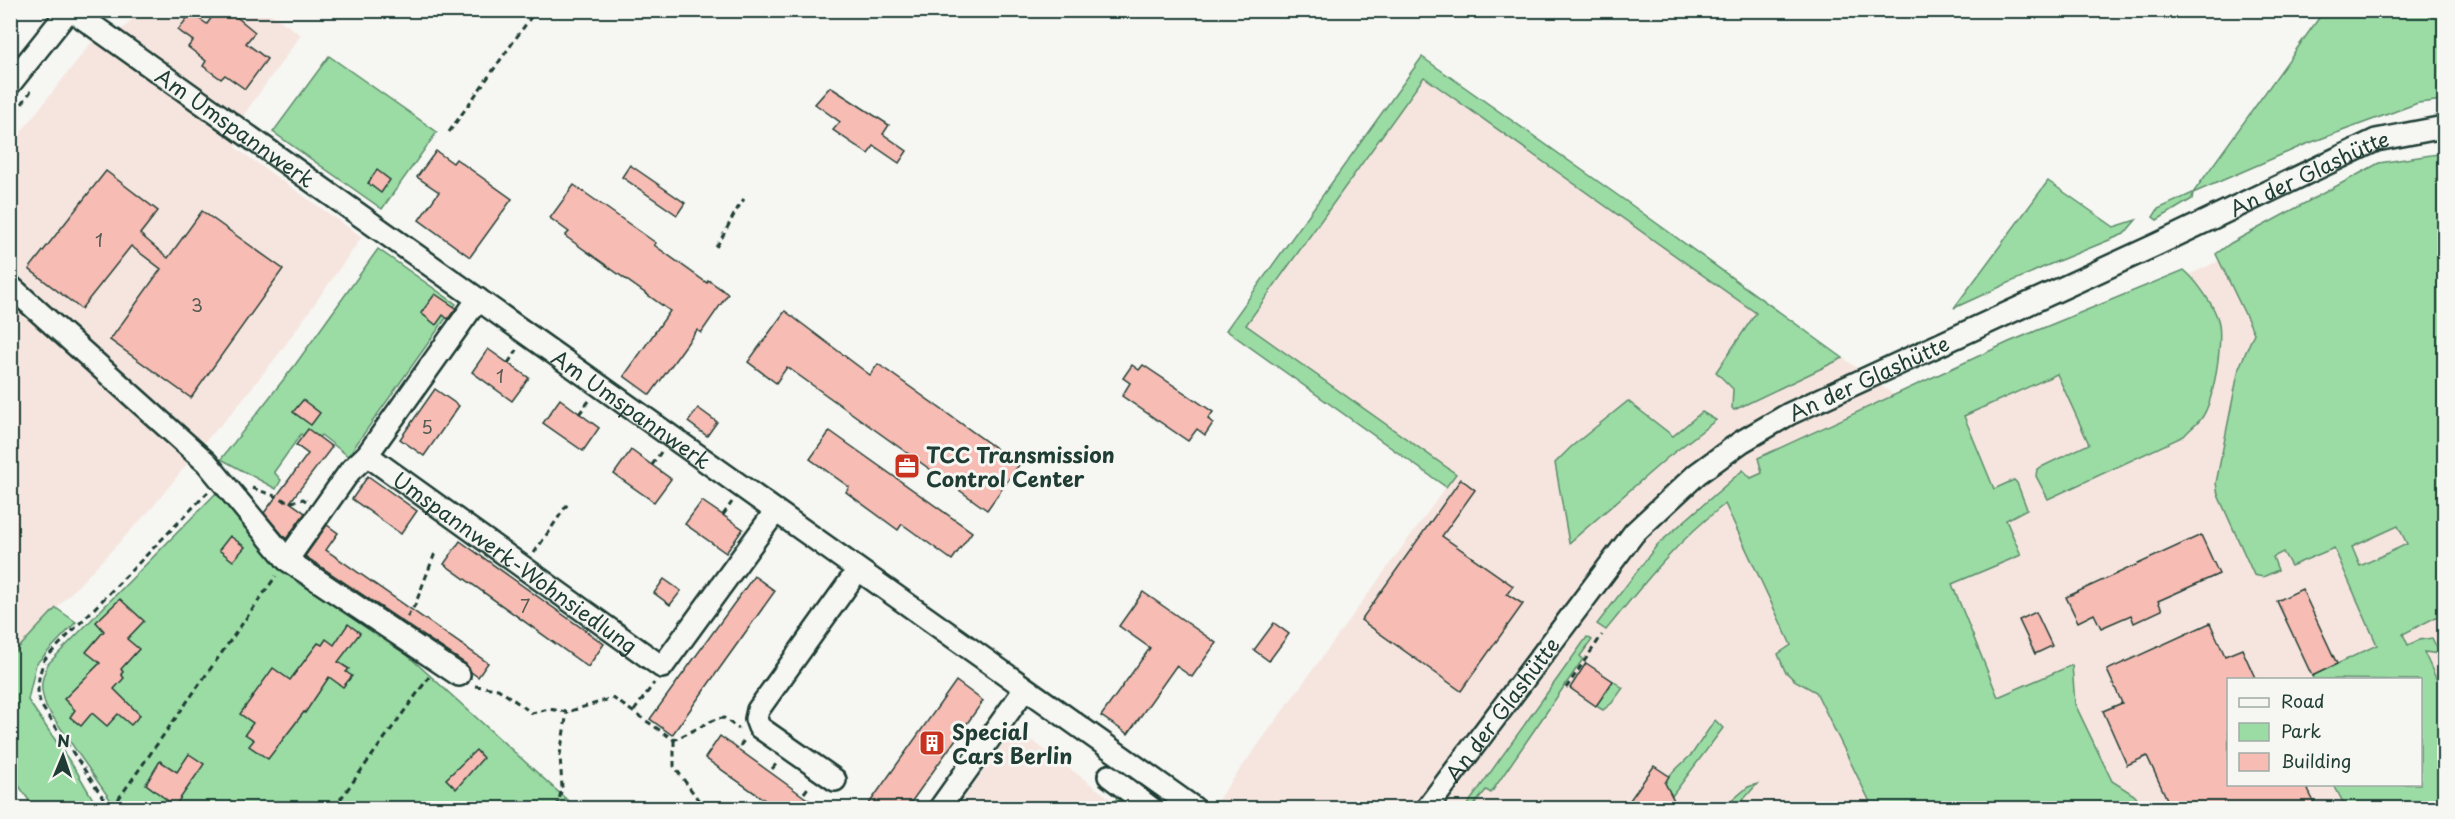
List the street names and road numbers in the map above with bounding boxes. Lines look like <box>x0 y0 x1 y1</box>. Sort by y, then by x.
street label: Am Umspannwerk <box>149 59 322 195</box>
street label: An der Glashütte <box>2224 122 2391 224</box>
street label: An der Glashütte <box>1783 326 1954 428</box>
street label: Am Umspannwerk <box>546 341 718 476</box>
street label: Umspannwerk-Wohnsiedlung <box>387 463 645 661</box>
street label: An der Glashütte <box>1436 630 1567 788</box>

